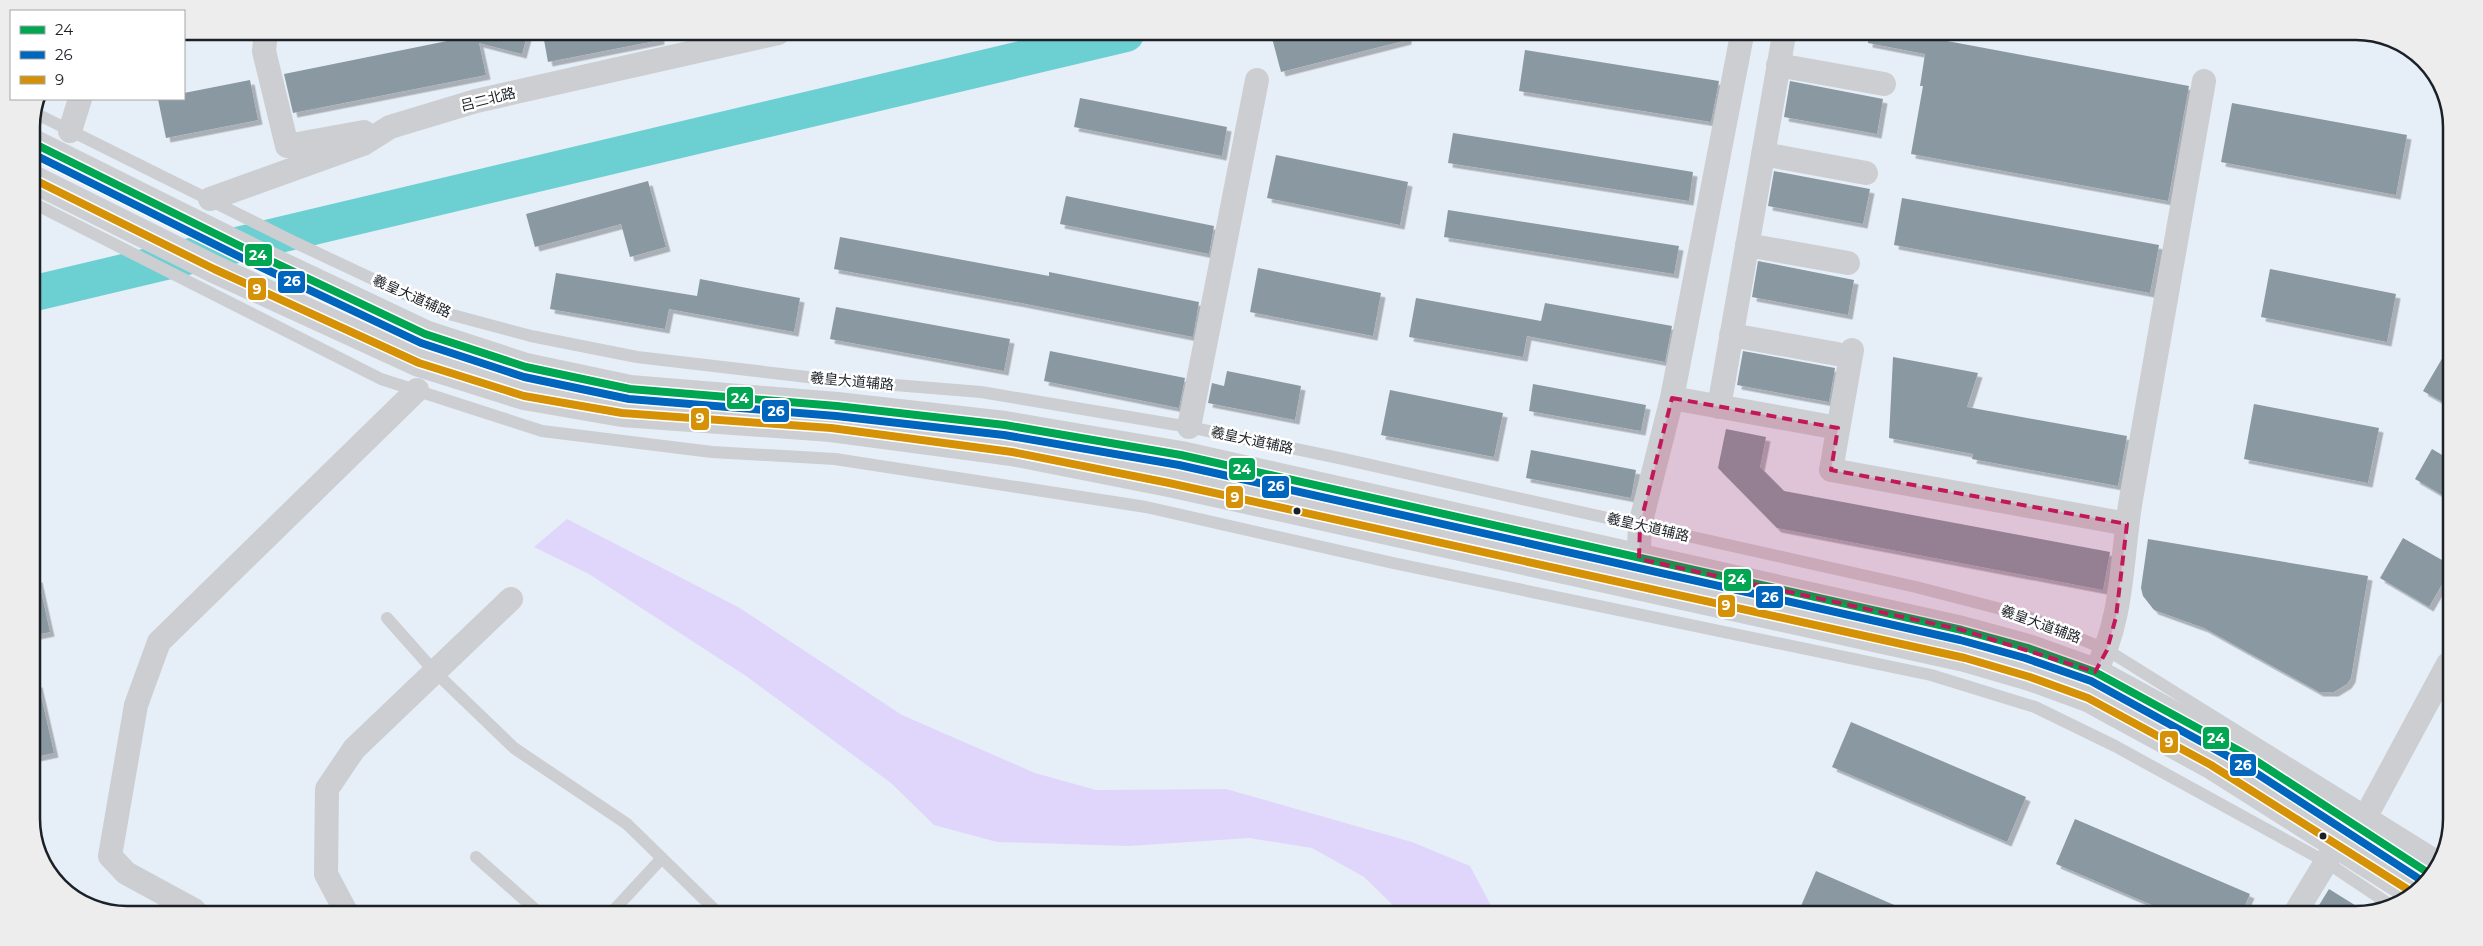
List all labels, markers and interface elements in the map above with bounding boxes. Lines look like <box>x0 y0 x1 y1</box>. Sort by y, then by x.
legend <box>10 10 185 100</box>
text: 24 <box>55 20 73 39</box>
text: 26 <box>55 45 73 64</box>
text: 9 <box>55 70 64 89</box>
street label: 吕二北路 <box>459 83 517 115</box>
line badge: 24 <box>244 243 273 267</box>
text: 24 <box>249 246 267 264</box>
line badge: 26 <box>277 270 306 294</box>
street label: 羲皇大道辅路 <box>370 271 454 321</box>
text: 26 <box>283 272 301 290</box>
line badge: 9 <box>247 277 267 301</box>
text: 9 <box>253 280 262 298</box>
street label: 羲皇大道辅路 <box>809 368 895 394</box>
line badge: 24 <box>726 386 754 410</box>
text: 24 <box>731 389 749 407</box>
line badge: 26 <box>761 399 790 423</box>
text: 26 <box>767 402 785 420</box>
line badge: 9 <box>690 407 710 431</box>
text: 9 <box>696 409 705 427</box>
street label: 羲皇大道辅路 <box>1209 422 1295 458</box>
line badge: 24 <box>1228 457 1256 481</box>
text: 24 <box>1233 460 1251 478</box>
line badge: 26 <box>1261 475 1290 499</box>
text: 26 <box>1267 477 1285 495</box>
line badge: 9 <box>1225 485 1244 509</box>
text: 9 <box>1231 488 1240 506</box>
unlabelled marker <box>1292 506 1302 516</box>
street label: 羲皇大道辅路 <box>1605 509 1691 545</box>
line badge: 24 <box>1723 568 1752 592</box>
text: 24 <box>1728 570 1746 588</box>
line badge: 26 <box>1755 585 1784 609</box>
text: 26 <box>1761 588 1779 606</box>
line badge: 9 <box>1717 594 1736 618</box>
text: 9 <box>1722 596 1731 614</box>
street label: 羲皇大道辅路 <box>1998 601 2084 647</box>
line badge: 24 <box>2202 726 2230 750</box>
text: 24 <box>2207 729 2225 747</box>
line badge: 9 <box>2159 730 2179 754</box>
text: 9 <box>2165 733 2174 751</box>
line badge: 26 <box>2229 753 2257 777</box>
text: 26 <box>2234 756 2252 774</box>
unlabelled marker <box>2318 831 2328 841</box>

